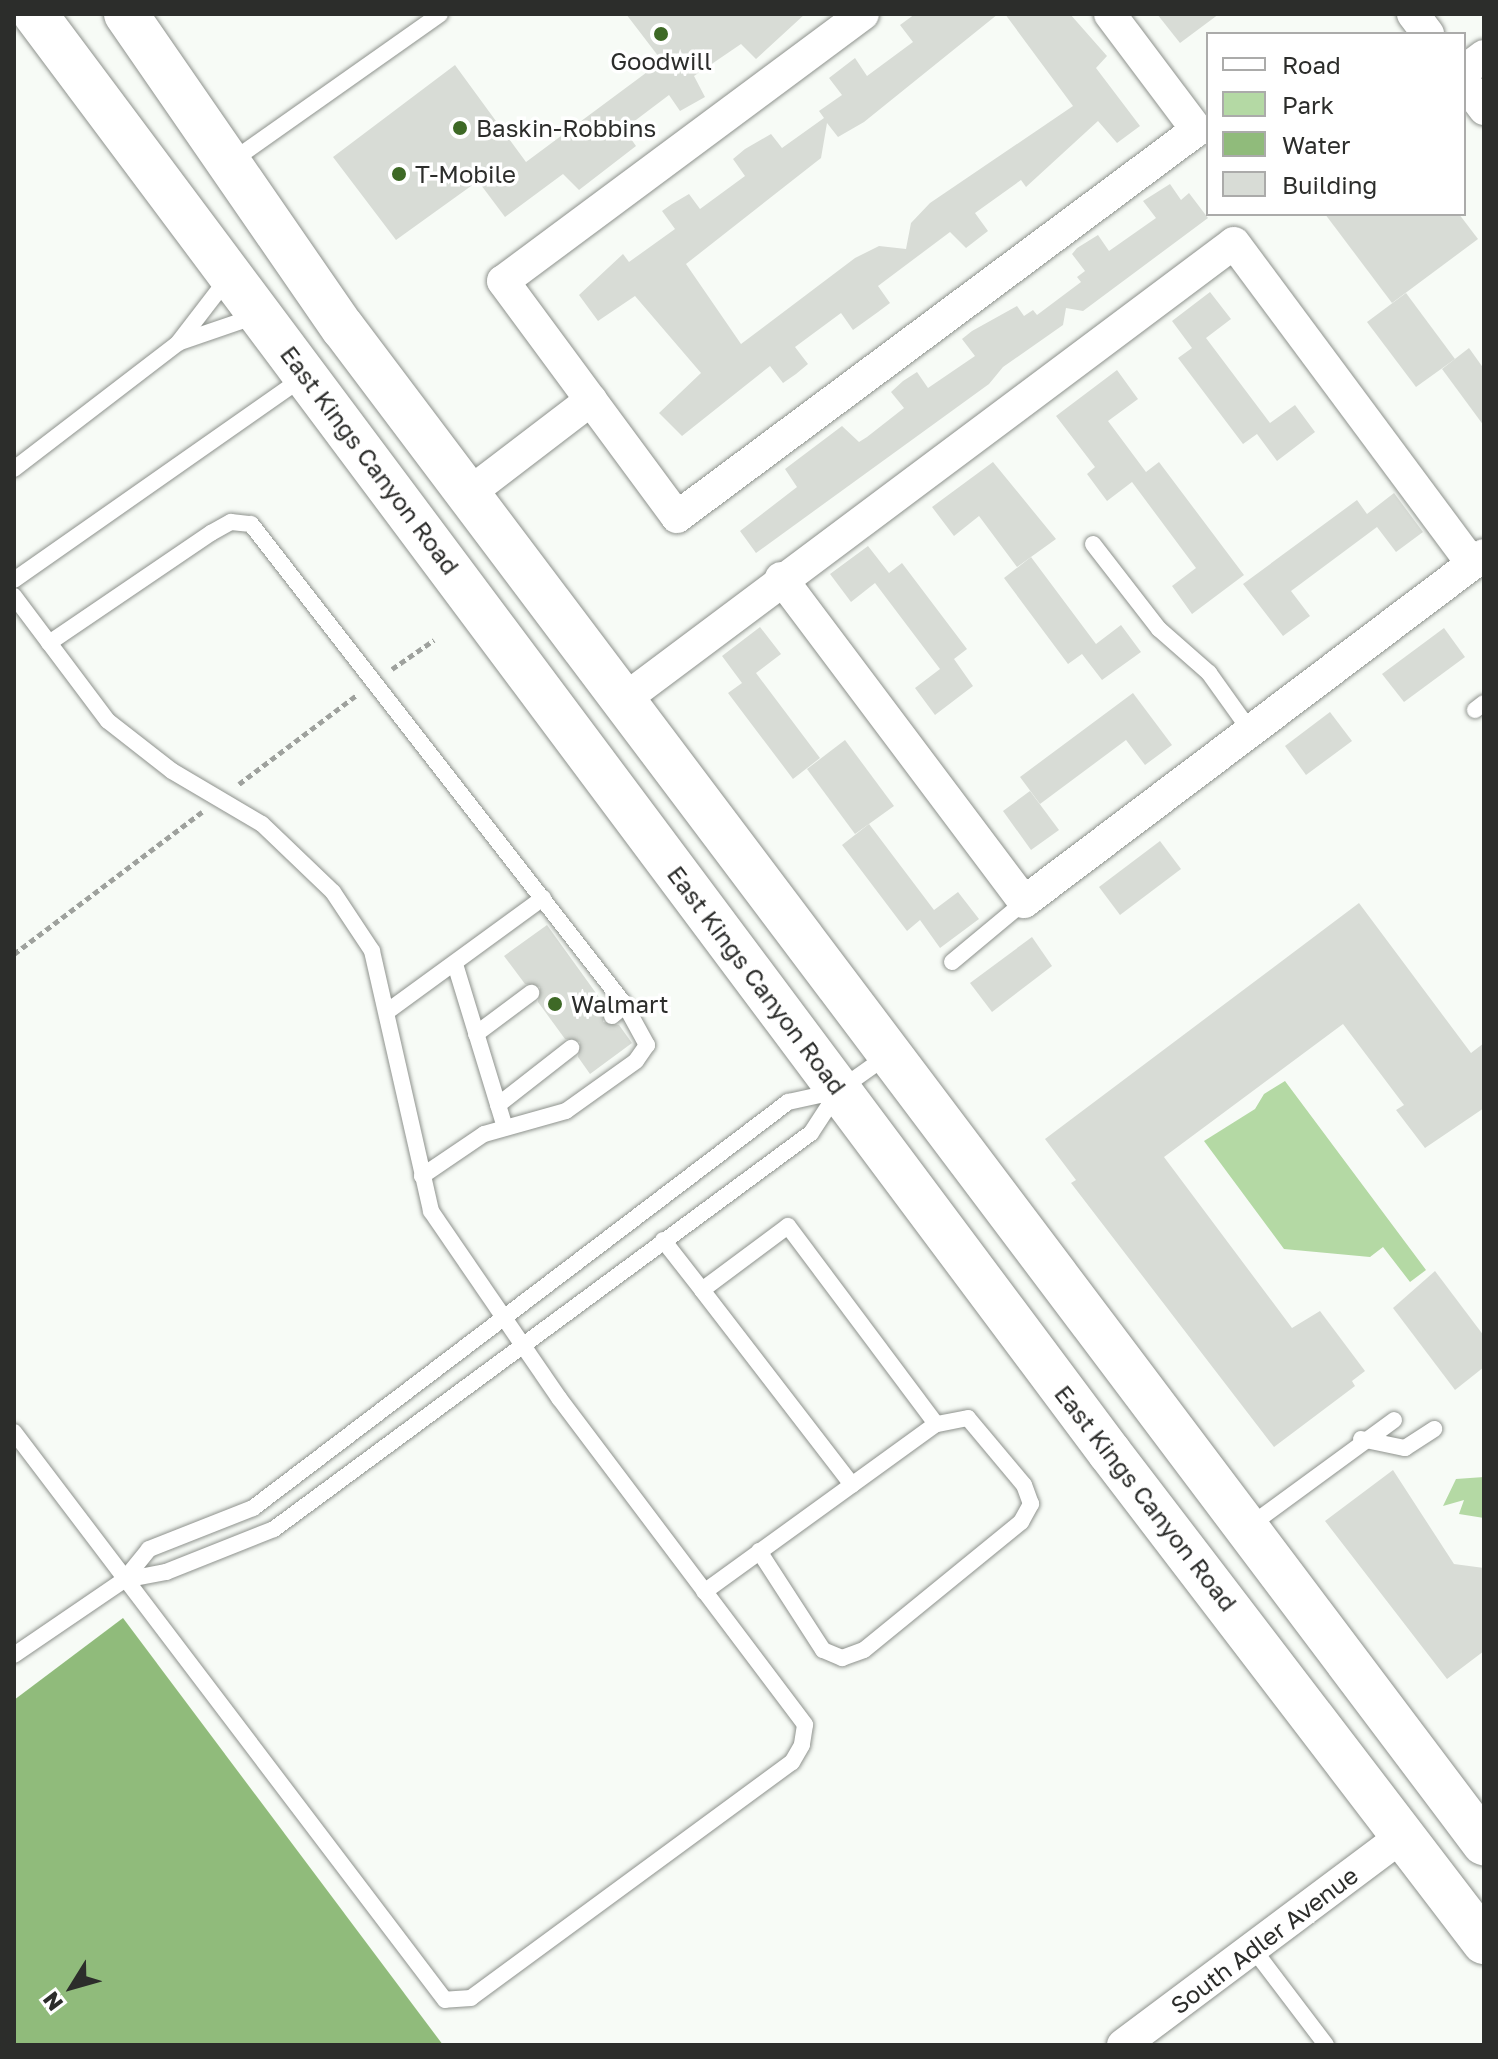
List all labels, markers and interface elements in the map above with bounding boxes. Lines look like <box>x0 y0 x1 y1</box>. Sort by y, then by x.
marker: Goodwill <box>652 25 670 43</box>
legend <box>1206 32 1466 216</box>
place label: Goodwill <box>610 47 712 75</box>
text: Road <box>1282 50 1341 79</box>
text: Park <box>1282 90 1334 119</box>
place label: Baskin-Robbins <box>476 114 656 142</box>
marker: Baskin-Robbins <box>451 119 469 137</box>
text: Water <box>1282 130 1350 159</box>
place label: T-Mobile <box>415 160 516 188</box>
marker: T-Mobile <box>390 165 408 183</box>
text: Building <box>1282 170 1377 199</box>
street label: East Kings Canyon Road <box>275 340 465 580</box>
street label: East Kings Canyon Road <box>662 860 852 1100</box>
place label: Walmart <box>571 990 669 1018</box>
marker: Walmart <box>546 995 564 1013</box>
street label: East Kings Canyon Road <box>1049 1379 1243 1617</box>
street label: South Adler Avenue <box>1165 1860 1363 2020</box>
north arrow <box>32 1947 112 2027</box>
text: N <box>37 1987 68 2017</box>

